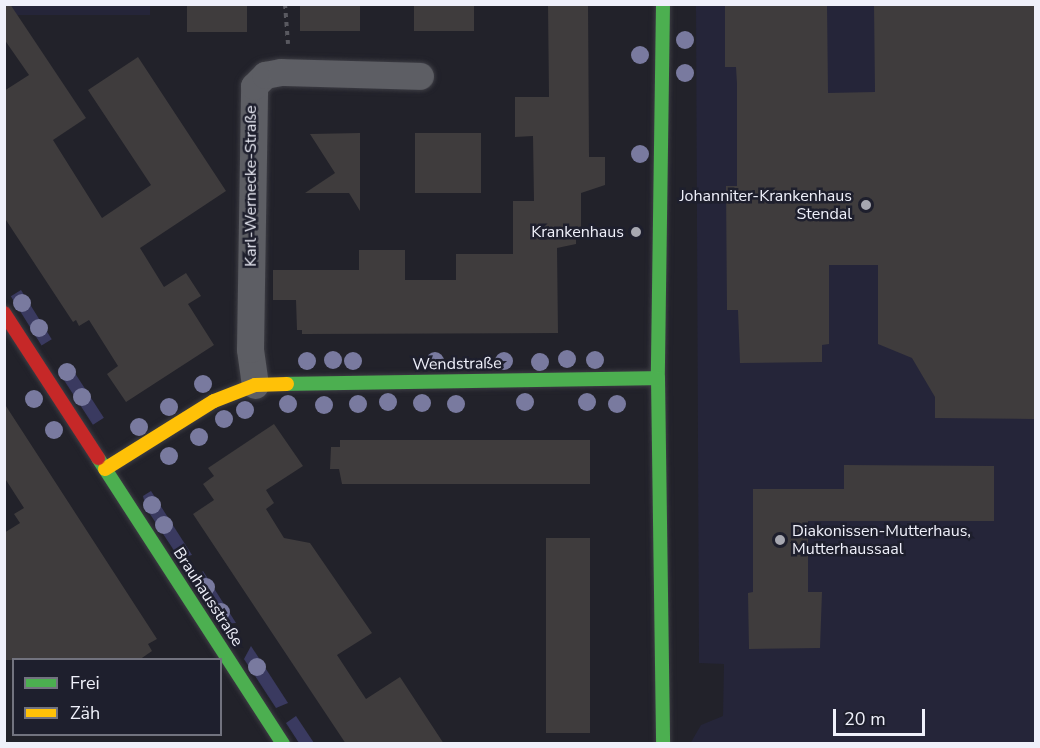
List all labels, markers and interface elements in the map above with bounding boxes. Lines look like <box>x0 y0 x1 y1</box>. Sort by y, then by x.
street label: Karl-Wernecke-Straße <box>241 105 261 267</box>
place label: Johanniter-Krankenhaus Stendal <box>679 186 852 224</box>
marker: Johanniter-Krankenhaus Stendal <box>857 196 875 214</box>
place label: Krankenhaus <box>531 222 624 242</box>
marker: Krankenhaus <box>629 225 643 239</box>
street label: Wendstraße <box>412 354 502 374</box>
place label: Diakonissen-Mutterhaus, Mutterhaussaal <box>792 521 971 559</box>
marker: Diakonissen-Mutterhaus, Mutterhaussaal <box>773 533 787 547</box>
street label: Brauhausstraße <box>169 544 247 650</box>
legend <box>12 658 222 736</box>
text: Frei <box>70 671 100 695</box>
scale bar <box>836 697 928 735</box>
text: Zäh <box>70 701 100 725</box>
text: 20 m <box>844 707 886 731</box>

